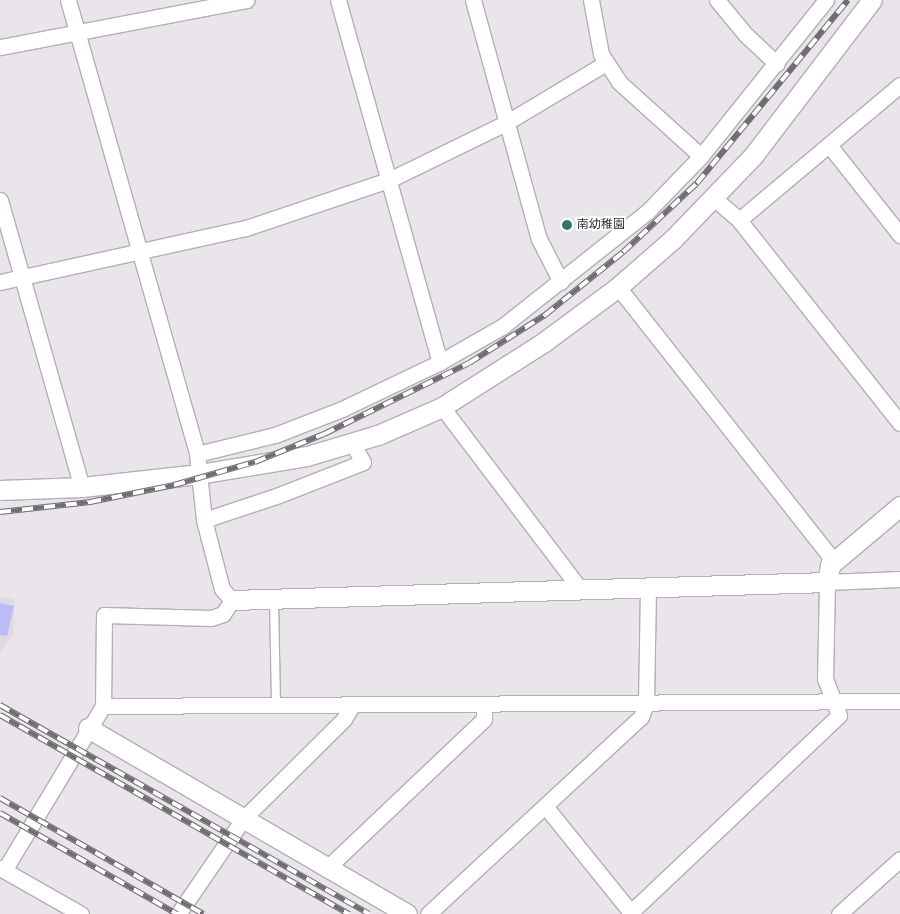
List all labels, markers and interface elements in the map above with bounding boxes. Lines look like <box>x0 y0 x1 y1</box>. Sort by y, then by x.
place label: 南幼稚園 <box>577 218 625 232</box>
marker: 南幼稚園 <box>561 219 573 231</box>

